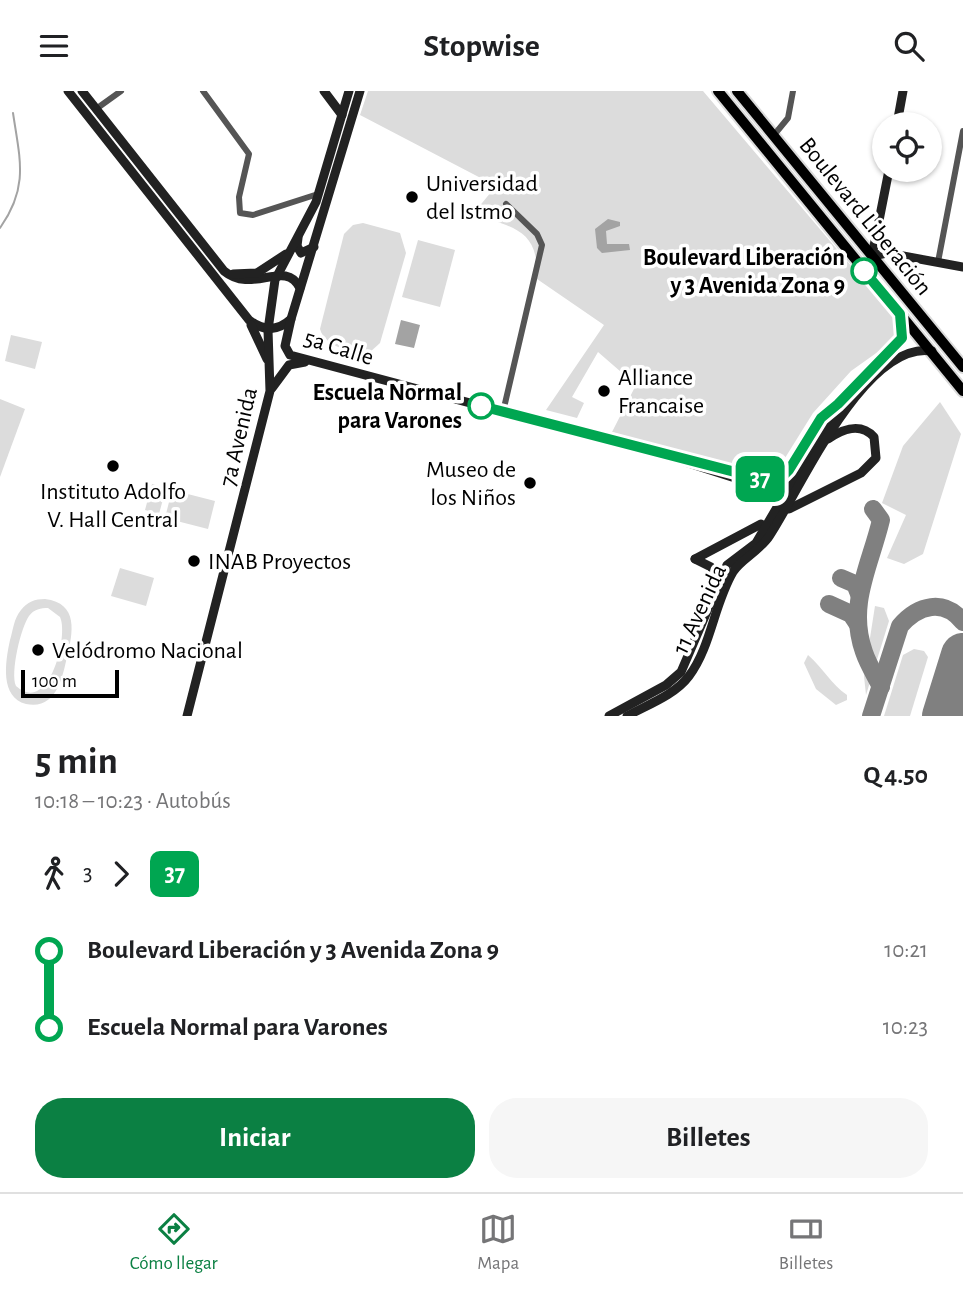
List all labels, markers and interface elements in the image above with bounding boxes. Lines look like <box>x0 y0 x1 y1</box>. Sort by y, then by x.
icon: menu <box>35 27 73 65</box>
icon: search <box>890 27 928 65</box>
text: Stopwise <box>423 30 540 62</box>
map controls <box>872 112 942 182</box>
button: locate <box>872 112 942 182</box>
street label: Boulevard Liberación <box>794 133 936 300</box>
place label: Universidad del Istmo <box>426 172 538 224</box>
marker: Universidad del Istmo <box>404 189 420 205</box>
place label: Boulevard Liberación y 3 Avenida Zona 9 <box>643 246 845 298</box>
marker: Boulevard Liberación y 3 Avenida Zona 9 <box>851 258 877 284</box>
street label: 5a Calle <box>301 326 376 370</box>
place label: Alliance Francaise <box>618 366 704 418</box>
place label: Escuela Normal para Varones <box>313 381 462 433</box>
marker: Alliance Francaise <box>596 383 612 399</box>
street label: 7a Avenida <box>216 385 262 489</box>
marker: Escuela Normal para Varones <box>468 393 494 419</box>
line badge: 37 <box>728 456 792 502</box>
marker: Instituto Adolfo V. Hall Central <box>105 458 121 474</box>
place label: Museo de los Niños <box>426 458 516 510</box>
text: 37 <box>750 467 770 491</box>
marker: Museo de los Niños <box>522 475 538 491</box>
place label: Instituto Adolfo V. Hall Central <box>40 480 186 532</box>
place label: INAB Proyectos <box>208 550 351 574</box>
marker: INAB Proyectos <box>186 553 202 569</box>
street label: 11 Avenida <box>669 561 731 658</box>
place label: Velódromo Nacional <box>52 639 243 663</box>
marker: Velódromo Nacional <box>30 642 46 658</box>
scale bar <box>21 667 119 699</box>
text: 100 m <box>32 672 77 691</box>
text: 5 min <box>35 743 118 781</box>
text: Q 4.50 <box>863 762 928 788</box>
text: 10:18 – 10:23 · Autobús <box>35 790 231 813</box>
icon: walk <box>35 855 73 893</box>
icon: forward <box>102 855 140 893</box>
text: 3 <box>83 862 92 885</box>
text: 37 <box>164 862 185 886</box>
text: Boulevard Liberación y 3 Avenida Zona 9 <box>87 937 499 963</box>
text: 10:21 <box>884 939 928 962</box>
text: Escuela Normal para Varones <box>87 1014 388 1040</box>
text: 10:23 <box>883 1016 928 1039</box>
button: Iniciar <box>35 1098 475 1178</box>
button: Billetes <box>489 1098 928 1178</box>
tab: Cómo llegar <box>130 1210 218 1275</box>
tab: Mapa <box>477 1210 519 1275</box>
tab: Billetes <box>779 1210 833 1275</box>

